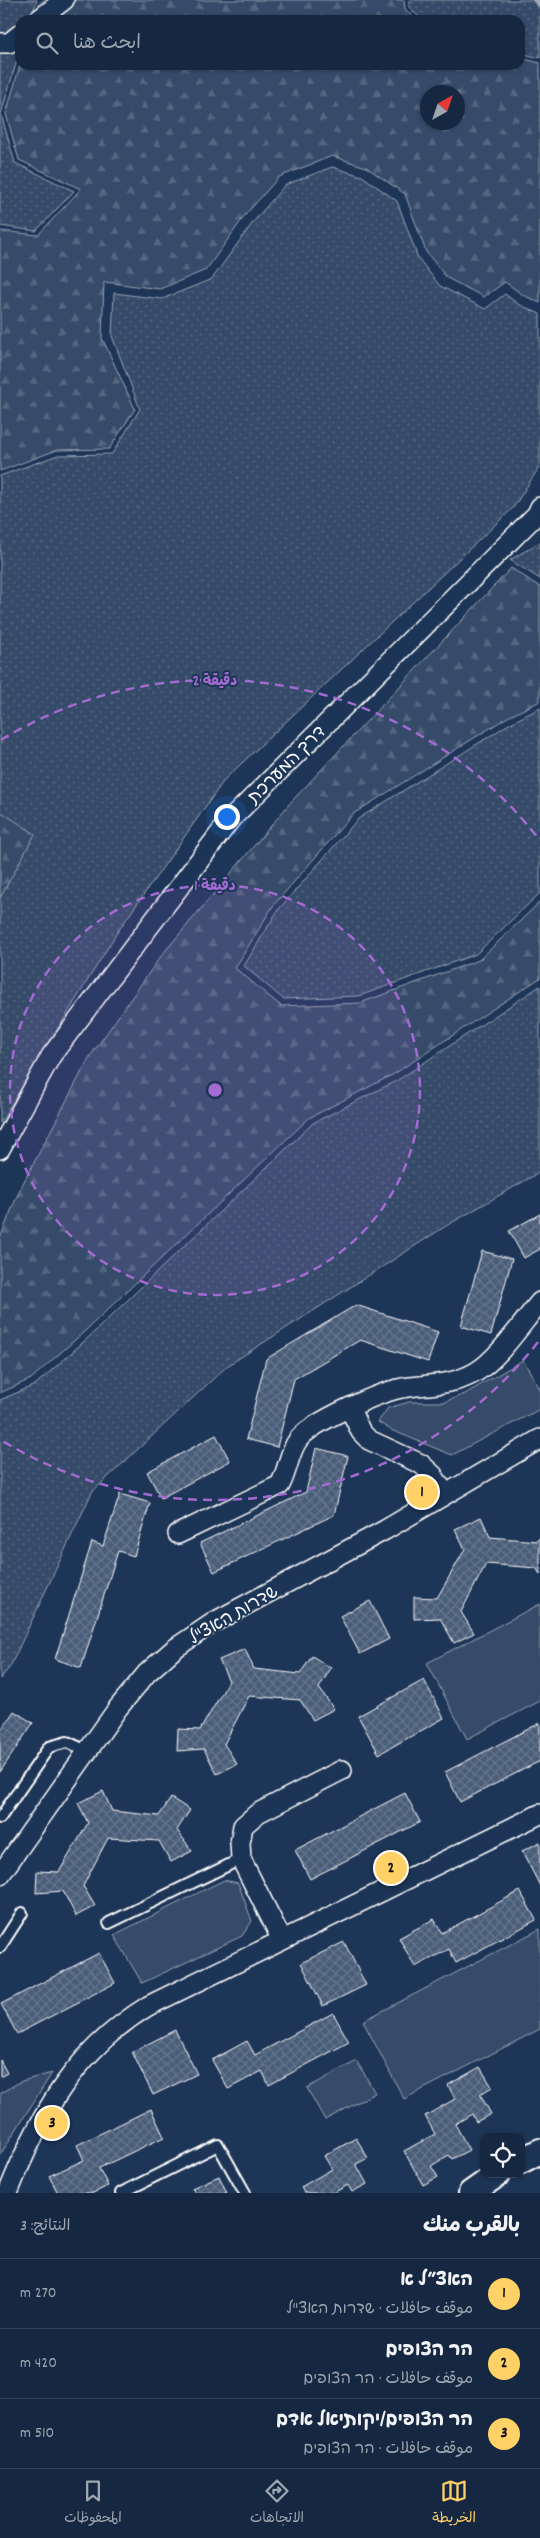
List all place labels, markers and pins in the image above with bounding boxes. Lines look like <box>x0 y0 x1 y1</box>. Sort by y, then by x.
centre of rings <box>206 1081 224 1099</box>
pin: 1 <box>406 1473 438 1511</box>
pin: 2 <box>375 1849 407 1887</box>
pin: 3 <box>36 2104 68 2142</box>

